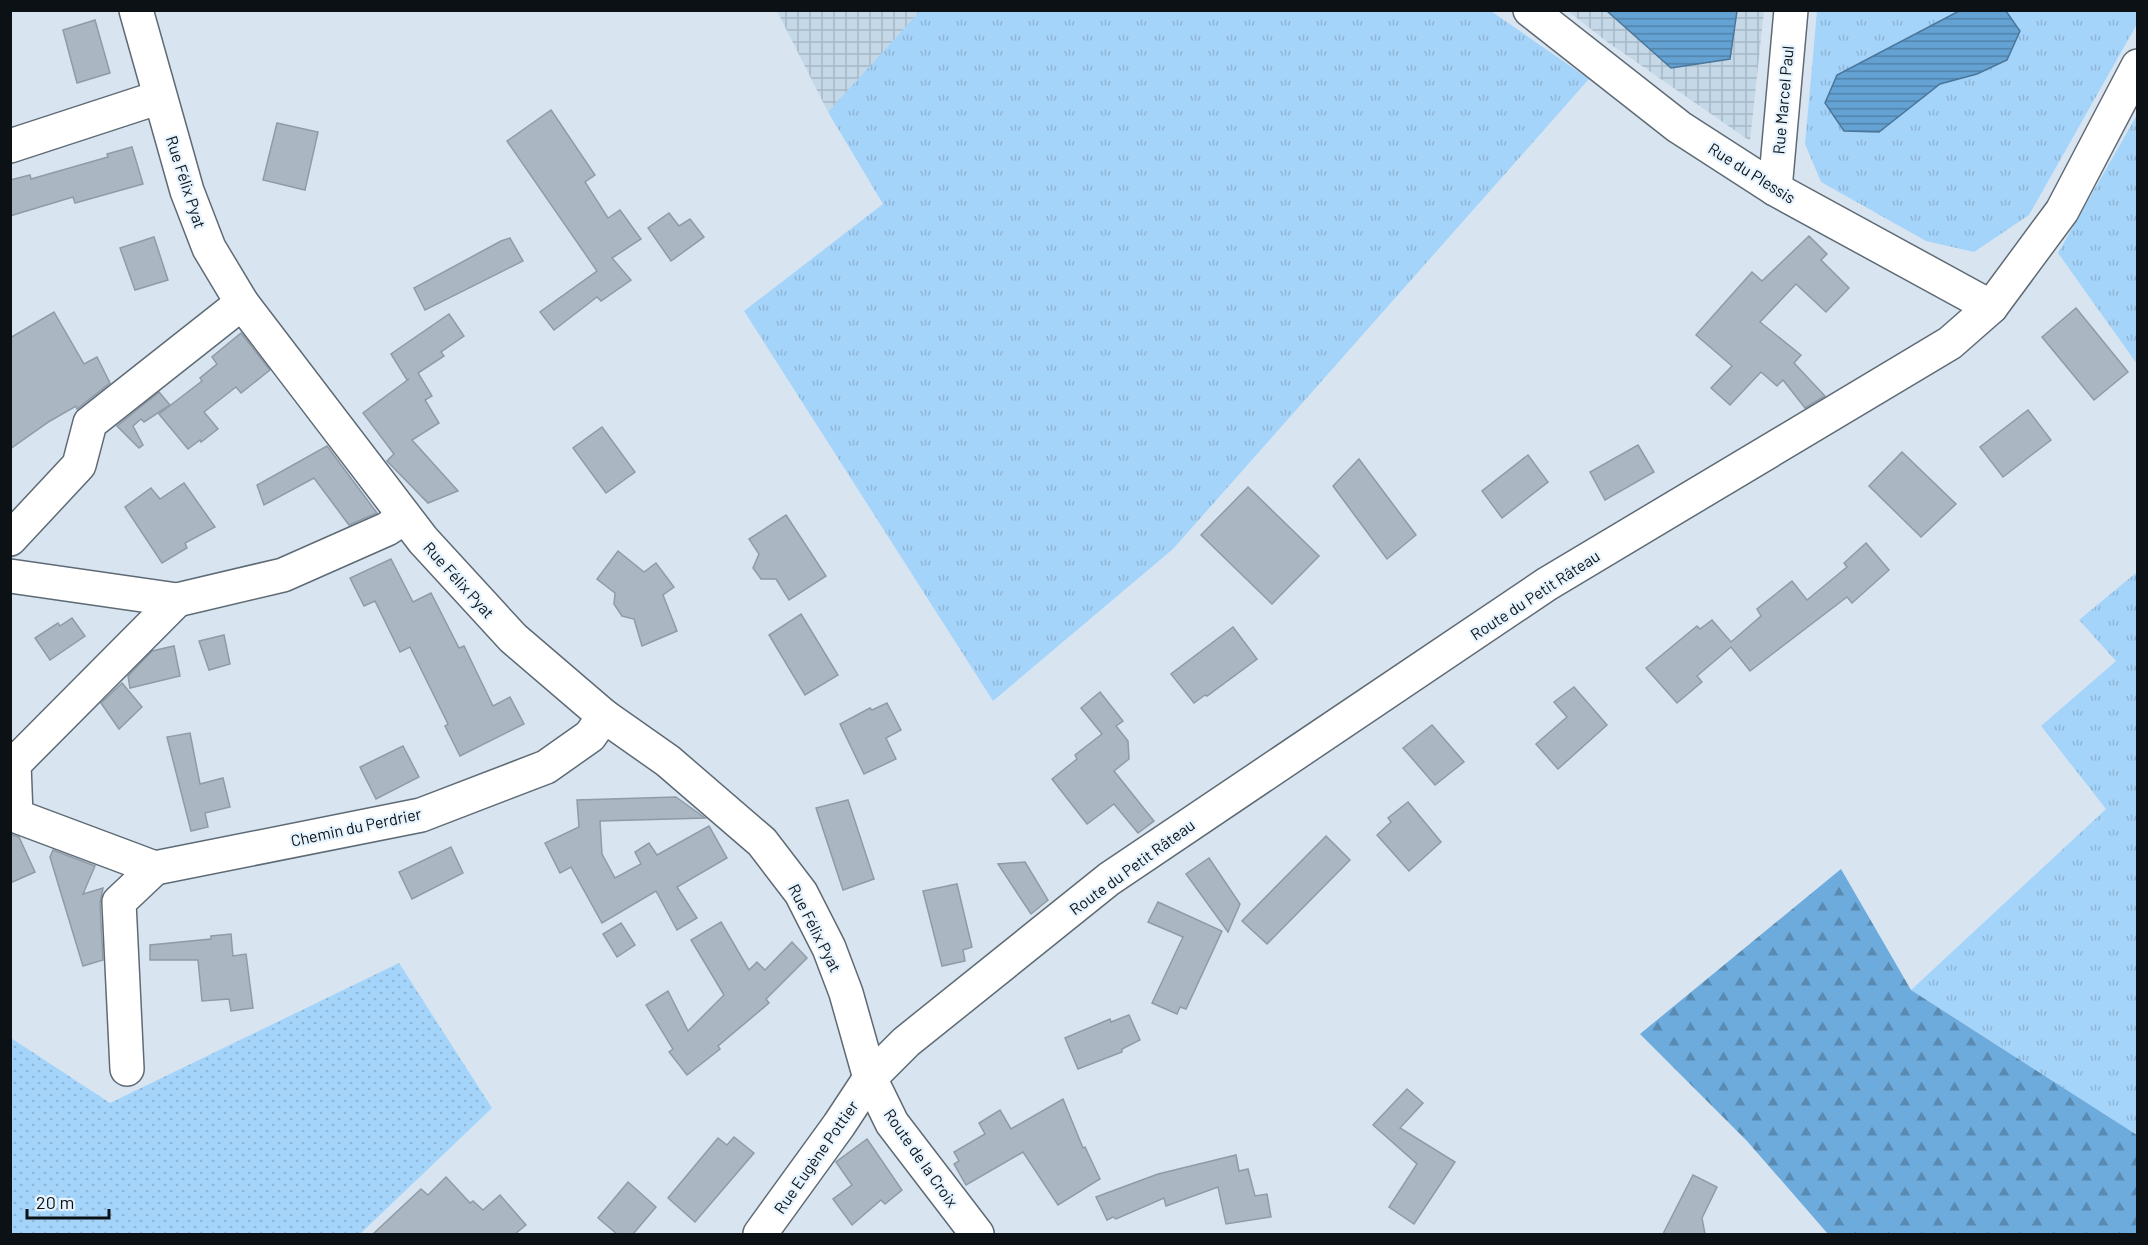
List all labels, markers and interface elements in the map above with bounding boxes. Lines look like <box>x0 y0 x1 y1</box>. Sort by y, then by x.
street label: Rue Marcel Paul <box>1768 45 1797 155</box>
street label: Rue Félix Pyat <box>163 133 210 231</box>
street label: Rue du Plessis <box>1705 138 1799 207</box>
street label: Rue Félix Pyat <box>420 538 499 622</box>
street label: Route du Petit Râteau <box>1467 546 1603 643</box>
street label: Chemin du Perdrier <box>289 803 423 850</box>
street label: Route du Petit Râteau <box>1065 815 1198 918</box>
street label: Rue Félix Pyat <box>785 881 846 975</box>
street label: Rue Eugène Pottier <box>769 1096 862 1217</box>
street label: Route de la Croix <box>880 1105 963 1211</box>
scale bar <box>27 1182 110 1220</box>
text: 20 m <box>36 1191 74 1213</box>

